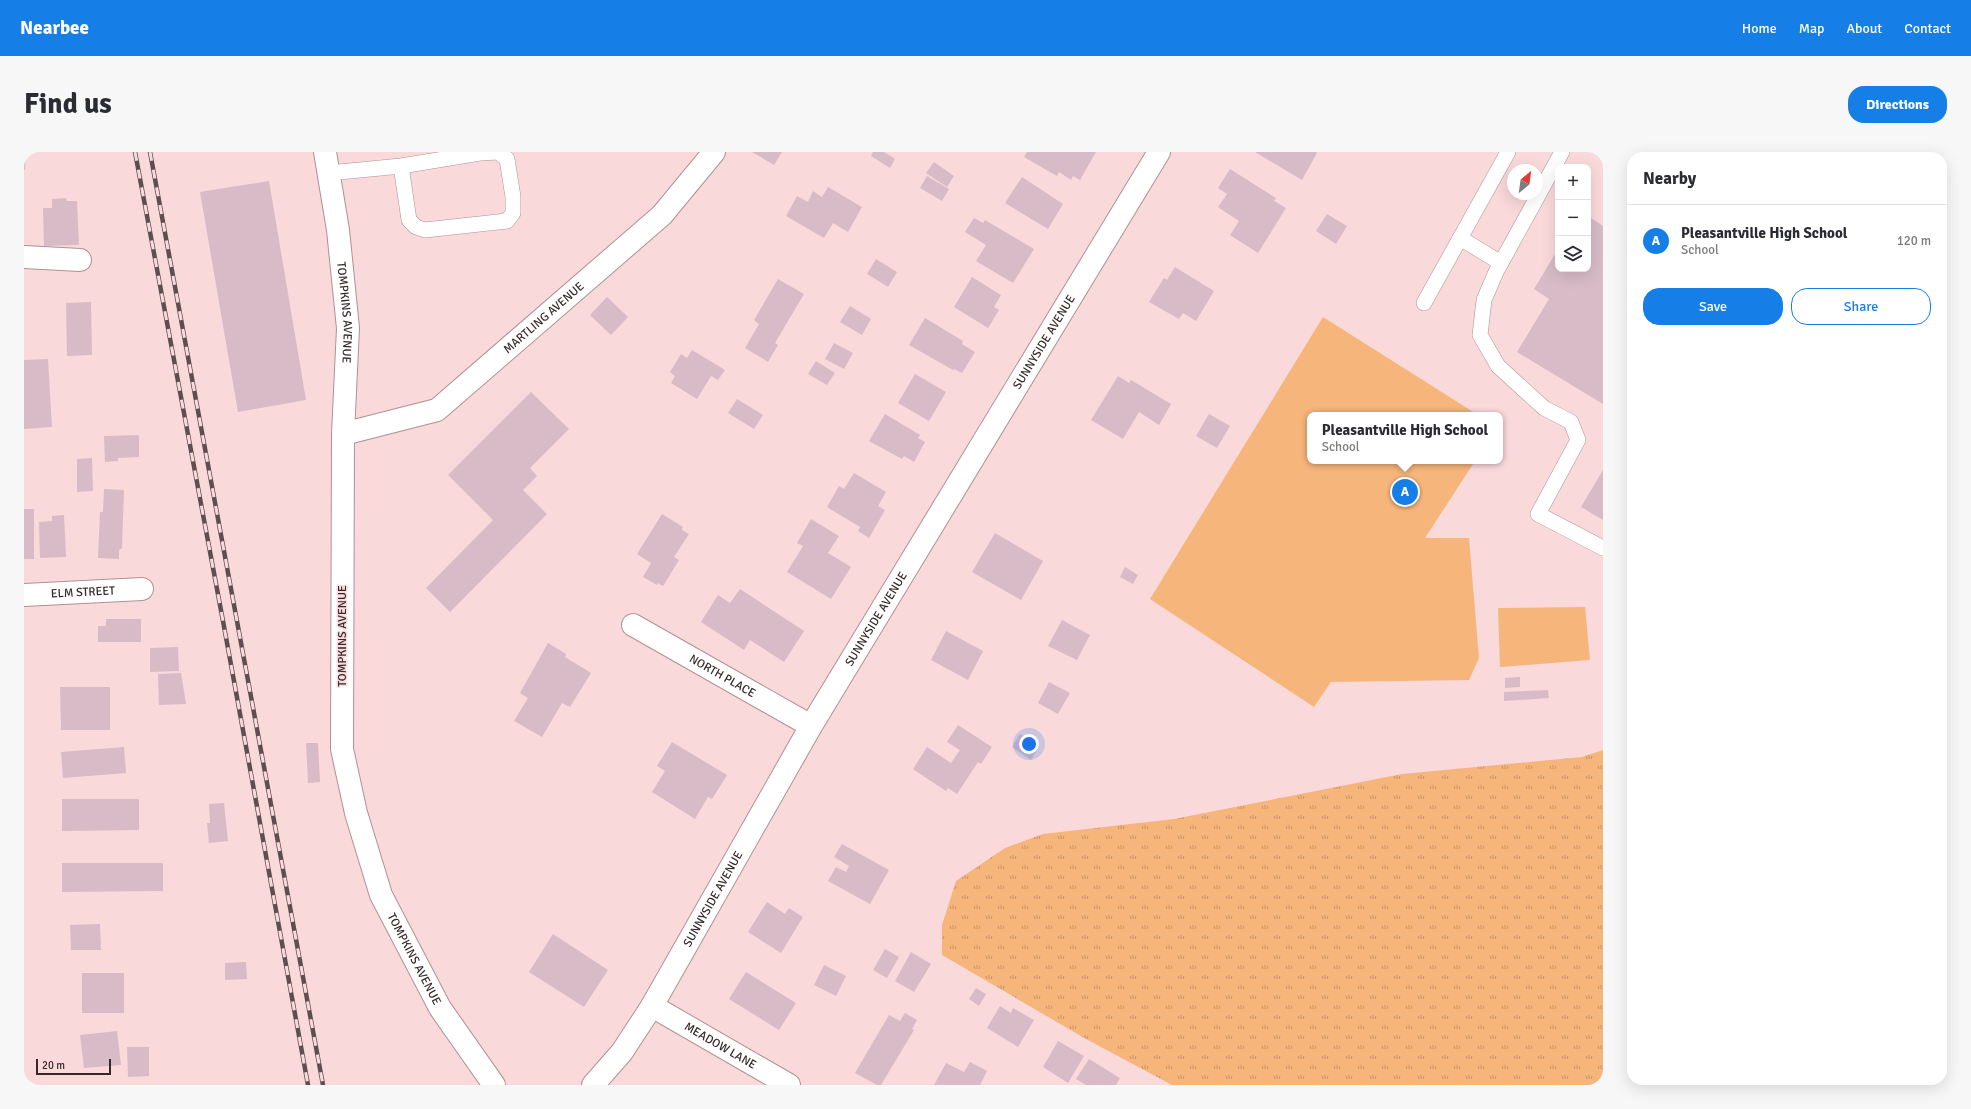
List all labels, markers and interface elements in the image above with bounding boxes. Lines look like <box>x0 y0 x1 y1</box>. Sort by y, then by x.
text: Nearbee <box>20 16 89 40</box>
text: Home <box>1742 20 1777 37</box>
text: Map <box>1799 20 1824 37</box>
text: About <box>1846 20 1882 37</box>
text: Contact <box>1904 20 1951 37</box>
button: Directions <box>1848 86 1947 123</box>
text: Find us <box>24 87 112 121</box>
north arrow <box>1507 164 1543 200</box>
map controls <box>1555 164 1591 272</box>
button: + <box>1555 164 1591 200</box>
text: Nearby <box>1643 168 1696 189</box>
button: − <box>1555 200 1591 236</box>
text: Pleasantville High School <box>1681 224 1847 242</box>
text: A <box>1652 233 1660 249</box>
text: 120 m <box>1897 233 1931 249</box>
button: layers <box>1555 236 1591 272</box>
text: School <box>1681 242 1719 258</box>
street label: TOMPKINS AVENUE <box>334 261 356 364</box>
street label: MARTLING AVENUE <box>500 279 587 357</box>
button: Save <box>1643 288 1783 325</box>
button: Share <box>1791 288 1931 325</box>
street label: SUNNYSIDE AVENUE <box>1010 292 1078 392</box>
popup <box>1307 412 1503 464</box>
text: Pleasantville High School <box>1322 421 1488 439</box>
text: School <box>1322 439 1360 455</box>
pin: A <box>1392 477 1418 507</box>
street label: SUNNYSIDE AVENUE <box>842 569 910 669</box>
street label: ELM STREET <box>50 583 115 601</box>
street label: TOMPKINS AVENUE <box>335 585 350 687</box>
street label: NORTH PLACE <box>687 651 759 701</box>
your location <box>1019 734 1039 754</box>
street label: SUNNYSIDE AVENUE <box>680 848 746 949</box>
street label: TOMPKINS AVENUE <box>384 910 445 1008</box>
street label: MEADOW LANE <box>682 1019 759 1072</box>
scale bar <box>36 1057 111 1076</box>
text: 20 m <box>42 1059 65 1072</box>

